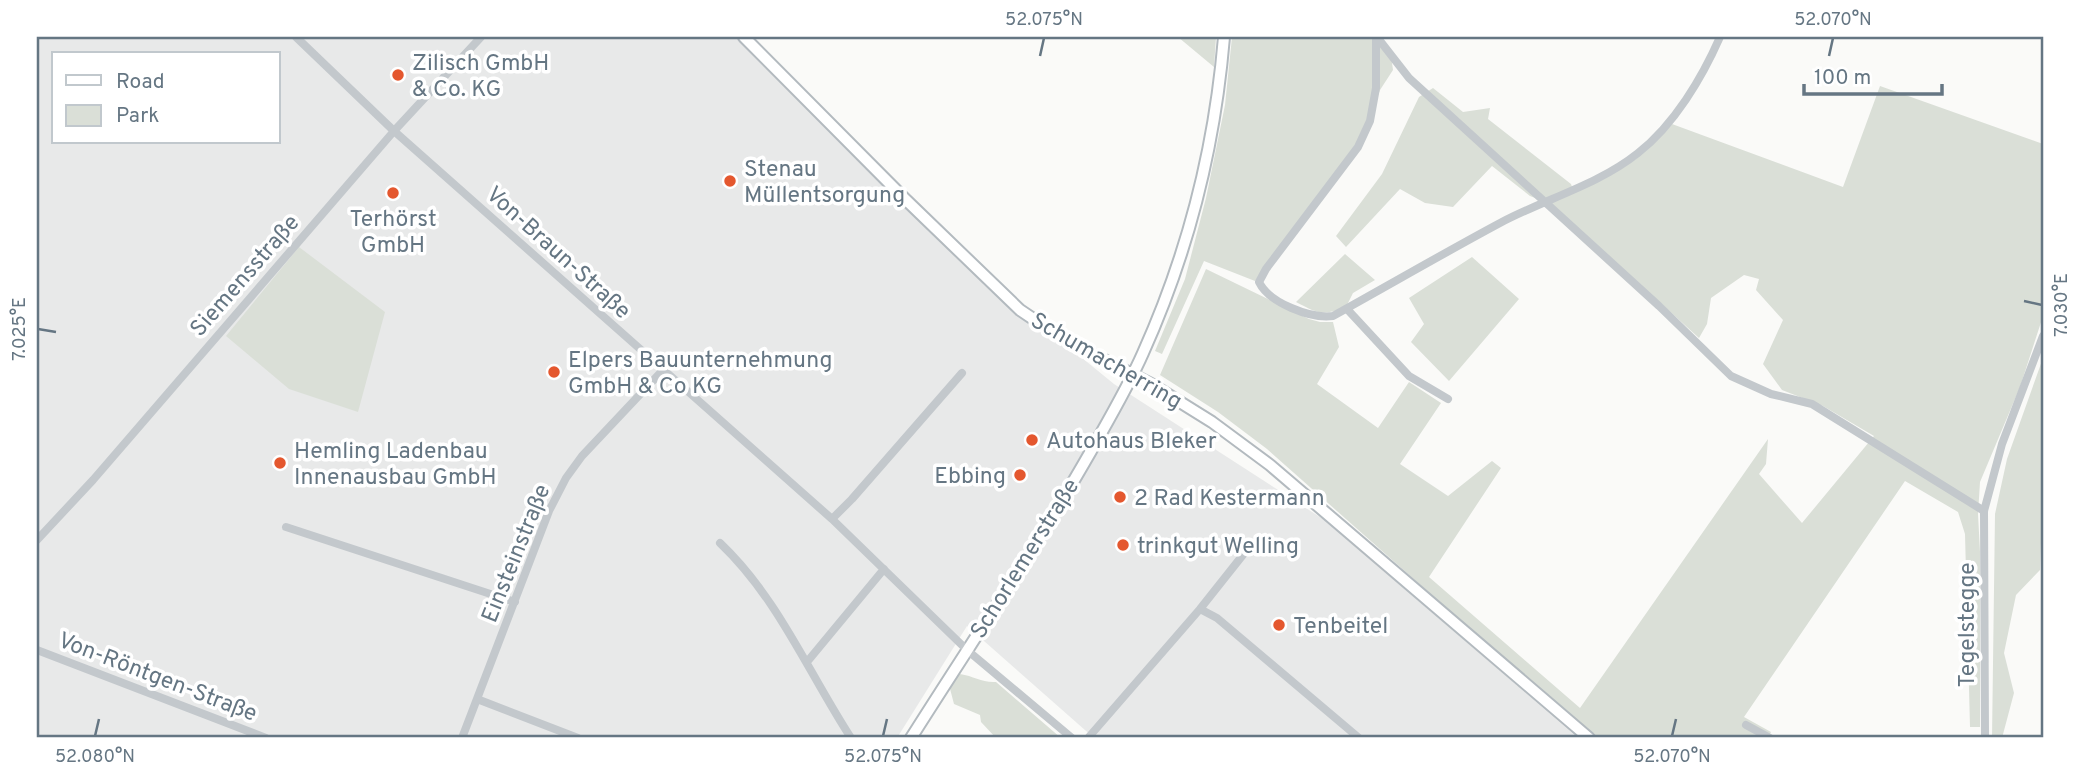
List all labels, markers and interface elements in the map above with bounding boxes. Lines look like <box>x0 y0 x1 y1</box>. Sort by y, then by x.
text: 52.075°N <box>1005 9 1083 32</box>
text: 52.070°N <box>1794 9 1872 32</box>
place label: Zilisch GmbH & Co. KG <box>412 50 549 105</box>
legend <box>52 52 280 144</box>
scale bar <box>1804 52 1942 96</box>
text: 100 m <box>1814 65 1871 92</box>
marker: Zilisch GmbH & Co. KG <box>390 67 406 83</box>
text: Road <box>116 69 165 96</box>
text: Park <box>116 103 159 130</box>
place label: Stenau Müllentsorgung <box>744 156 905 211</box>
marker: Stenau Müllentsorgung <box>722 173 738 189</box>
street label: Von-Braun-Straße <box>479 181 636 327</box>
marker: Terhörst GmbH <box>385 185 401 201</box>
place label: Terhörst GmbH <box>349 206 437 261</box>
street label: Siemensstraße <box>185 210 307 344</box>
text: 7.030°E <box>2051 273 2074 337</box>
text: 7.025°E <box>9 297 32 361</box>
street label: Schumacherring <box>1025 307 1187 417</box>
place label: Elpers Bauunternehmung GmbH & Co KG <box>568 347 832 402</box>
marker: Elpers Bauunternehmung GmbH & Co KG <box>546 364 562 380</box>
place label: Autohaus Bleker <box>1046 428 1217 457</box>
marker: Autohaus Bleker <box>1024 432 1040 448</box>
place label: Hemling Ladenbau Innenausbau GmbH <box>294 438 497 493</box>
marker: Hemling Ladenbau Innenausbau GmbH <box>272 455 288 471</box>
place label: Ebbing <box>934 463 1006 492</box>
marker: Ebbing <box>1012 467 1028 483</box>
street label: Schorlemerstraße <box>965 474 1087 645</box>
street label: Einsteinstraße <box>476 480 558 627</box>
place label: 2 Rad Kestermann <box>1134 485 1325 514</box>
marker: 2 Rad Kestermann <box>1112 489 1128 505</box>
place label: trinkgut Welling <box>1137 533 1299 562</box>
marker: trinkgut Welling <box>1115 537 1131 553</box>
street label: Tegelstegge <box>1954 562 1983 688</box>
place label: Tenbeitel <box>1293 613 1388 642</box>
marker: Tenbeitel <box>1271 617 1287 633</box>
street label: Von-Röntgen-Straße <box>53 627 261 730</box>
text: 52.080°N <box>55 746 135 769</box>
text: 52.075°N <box>844 746 922 769</box>
text: 52.070°N <box>1633 746 1711 769</box>

